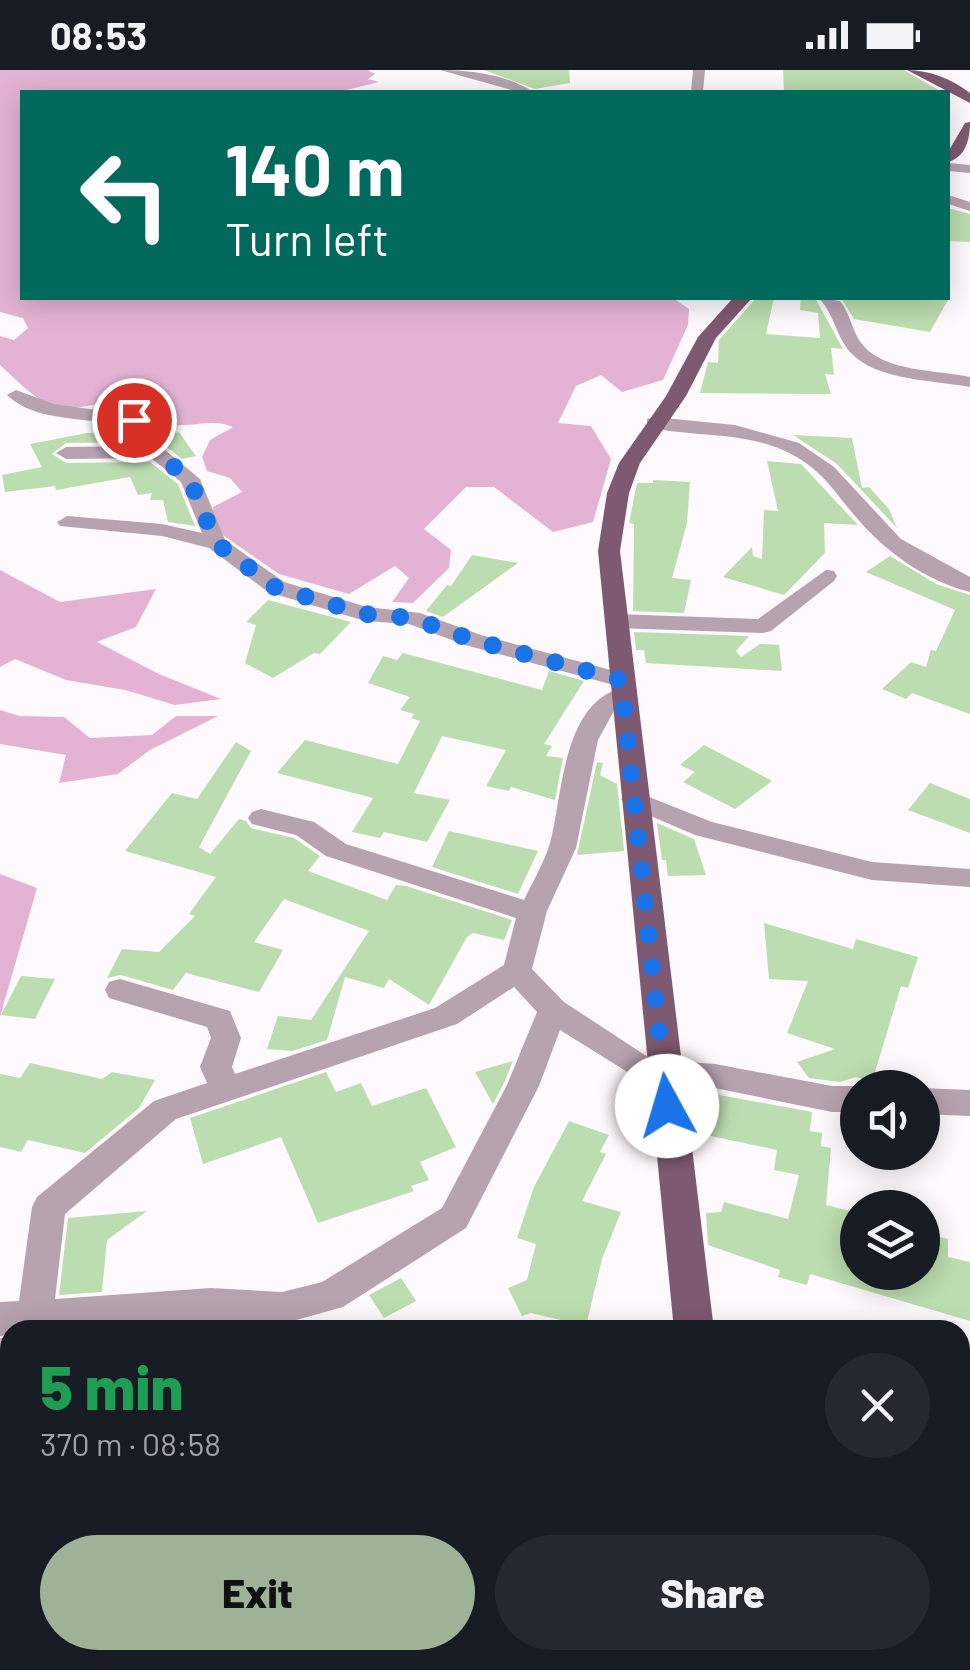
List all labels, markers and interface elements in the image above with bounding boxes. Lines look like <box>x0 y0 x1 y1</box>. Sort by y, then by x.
text: 08:53 <box>50 12 147 58</box>
text: 140 m <box>225 126 404 210</box>
icon: left <box>60 130 190 260</box>
text: Turn left <box>225 211 389 265</box>
pin <box>92 378 177 463</box>
icon: arrive <box>107 393 162 448</box>
position arrow <box>615 1054 719 1158</box>
map controls <box>840 1070 940 1290</box>
button: sound <box>840 1070 940 1170</box>
button: layers <box>840 1190 940 1290</box>
text: 5 min <box>40 1350 183 1422</box>
button: close <box>825 1353 930 1458</box>
text: 370 m · 08:58 <box>40 1424 221 1462</box>
button: Exit <box>40 1535 475 1650</box>
button: Share <box>495 1535 930 1650</box>

